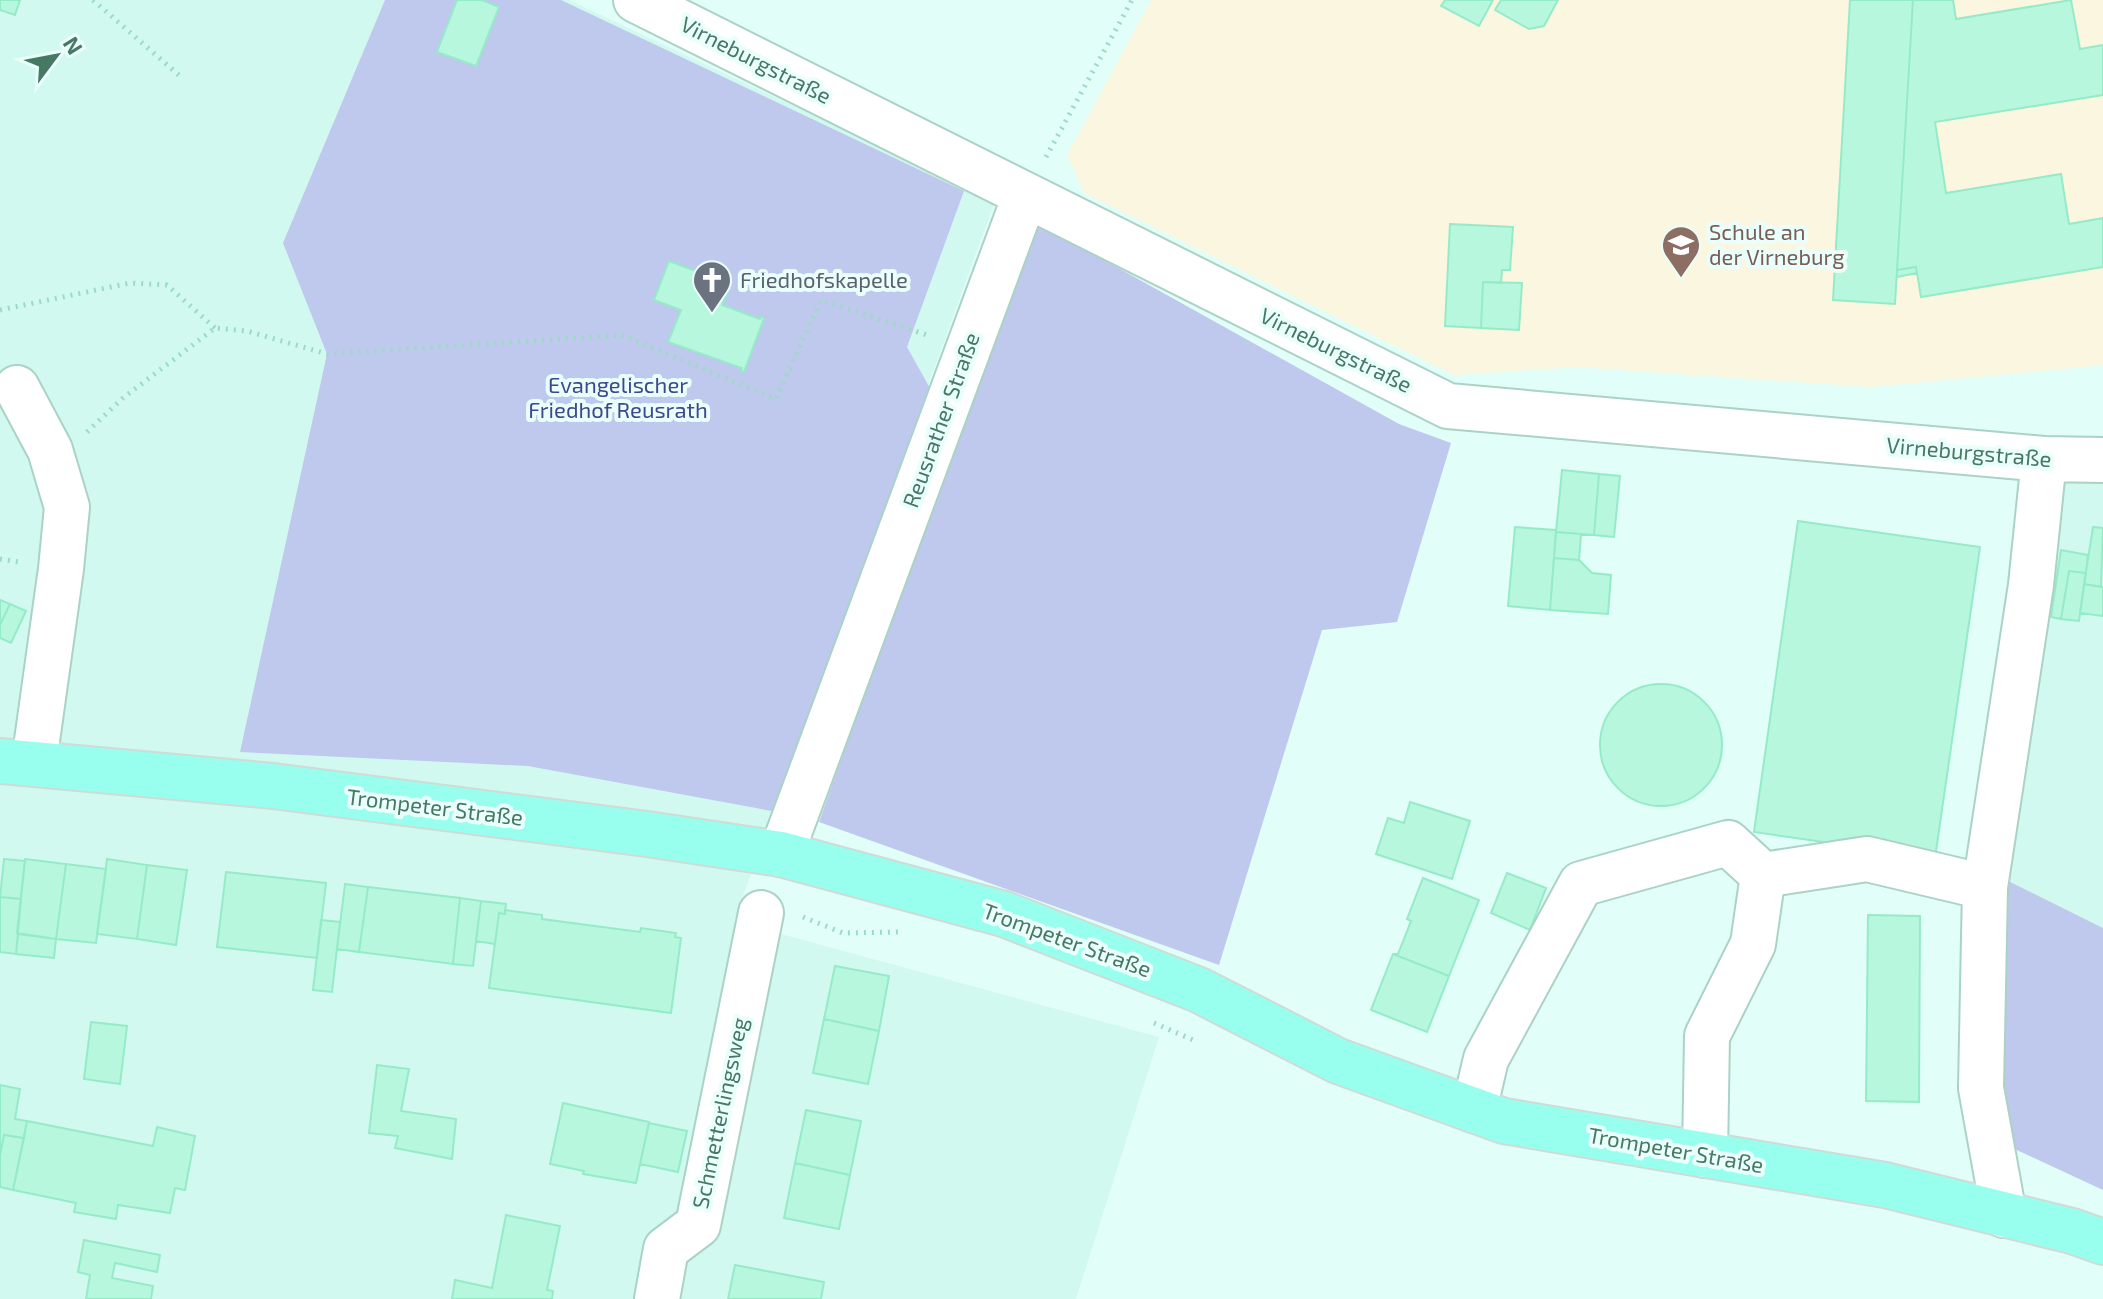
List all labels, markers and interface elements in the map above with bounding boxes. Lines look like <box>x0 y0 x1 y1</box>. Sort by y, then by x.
street label: Virneburgstraße <box>677 10 836 108</box>
north arrow <box>16 16 96 96</box>
text: N <box>59 31 89 58</box>
place label: Schule an der Virneburg <box>1709 218 1845 269</box>
school or university icon: Schule an der Virneburg <box>1660 224 1702 279</box>
church icon: Friedhofskapelle <box>691 259 733 314</box>
place label: Friedhofskapelle <box>740 266 908 292</box>
street label: Virneburgstraße <box>1256 301 1417 397</box>
street label: Reusrather Straße <box>896 329 984 511</box>
park label: Evangelischer Friedhof Reusrath <box>528 371 708 422</box>
street label: Virneburgstraße <box>1886 431 2053 471</box>
street label: Trompeter Straße <box>346 782 525 830</box>
street label: Trompeter Straße <box>980 897 1155 982</box>
street label: Schmetterlingsweg <box>686 1015 752 1211</box>
street label: Trompeter Straße <box>1587 1121 1766 1177</box>

